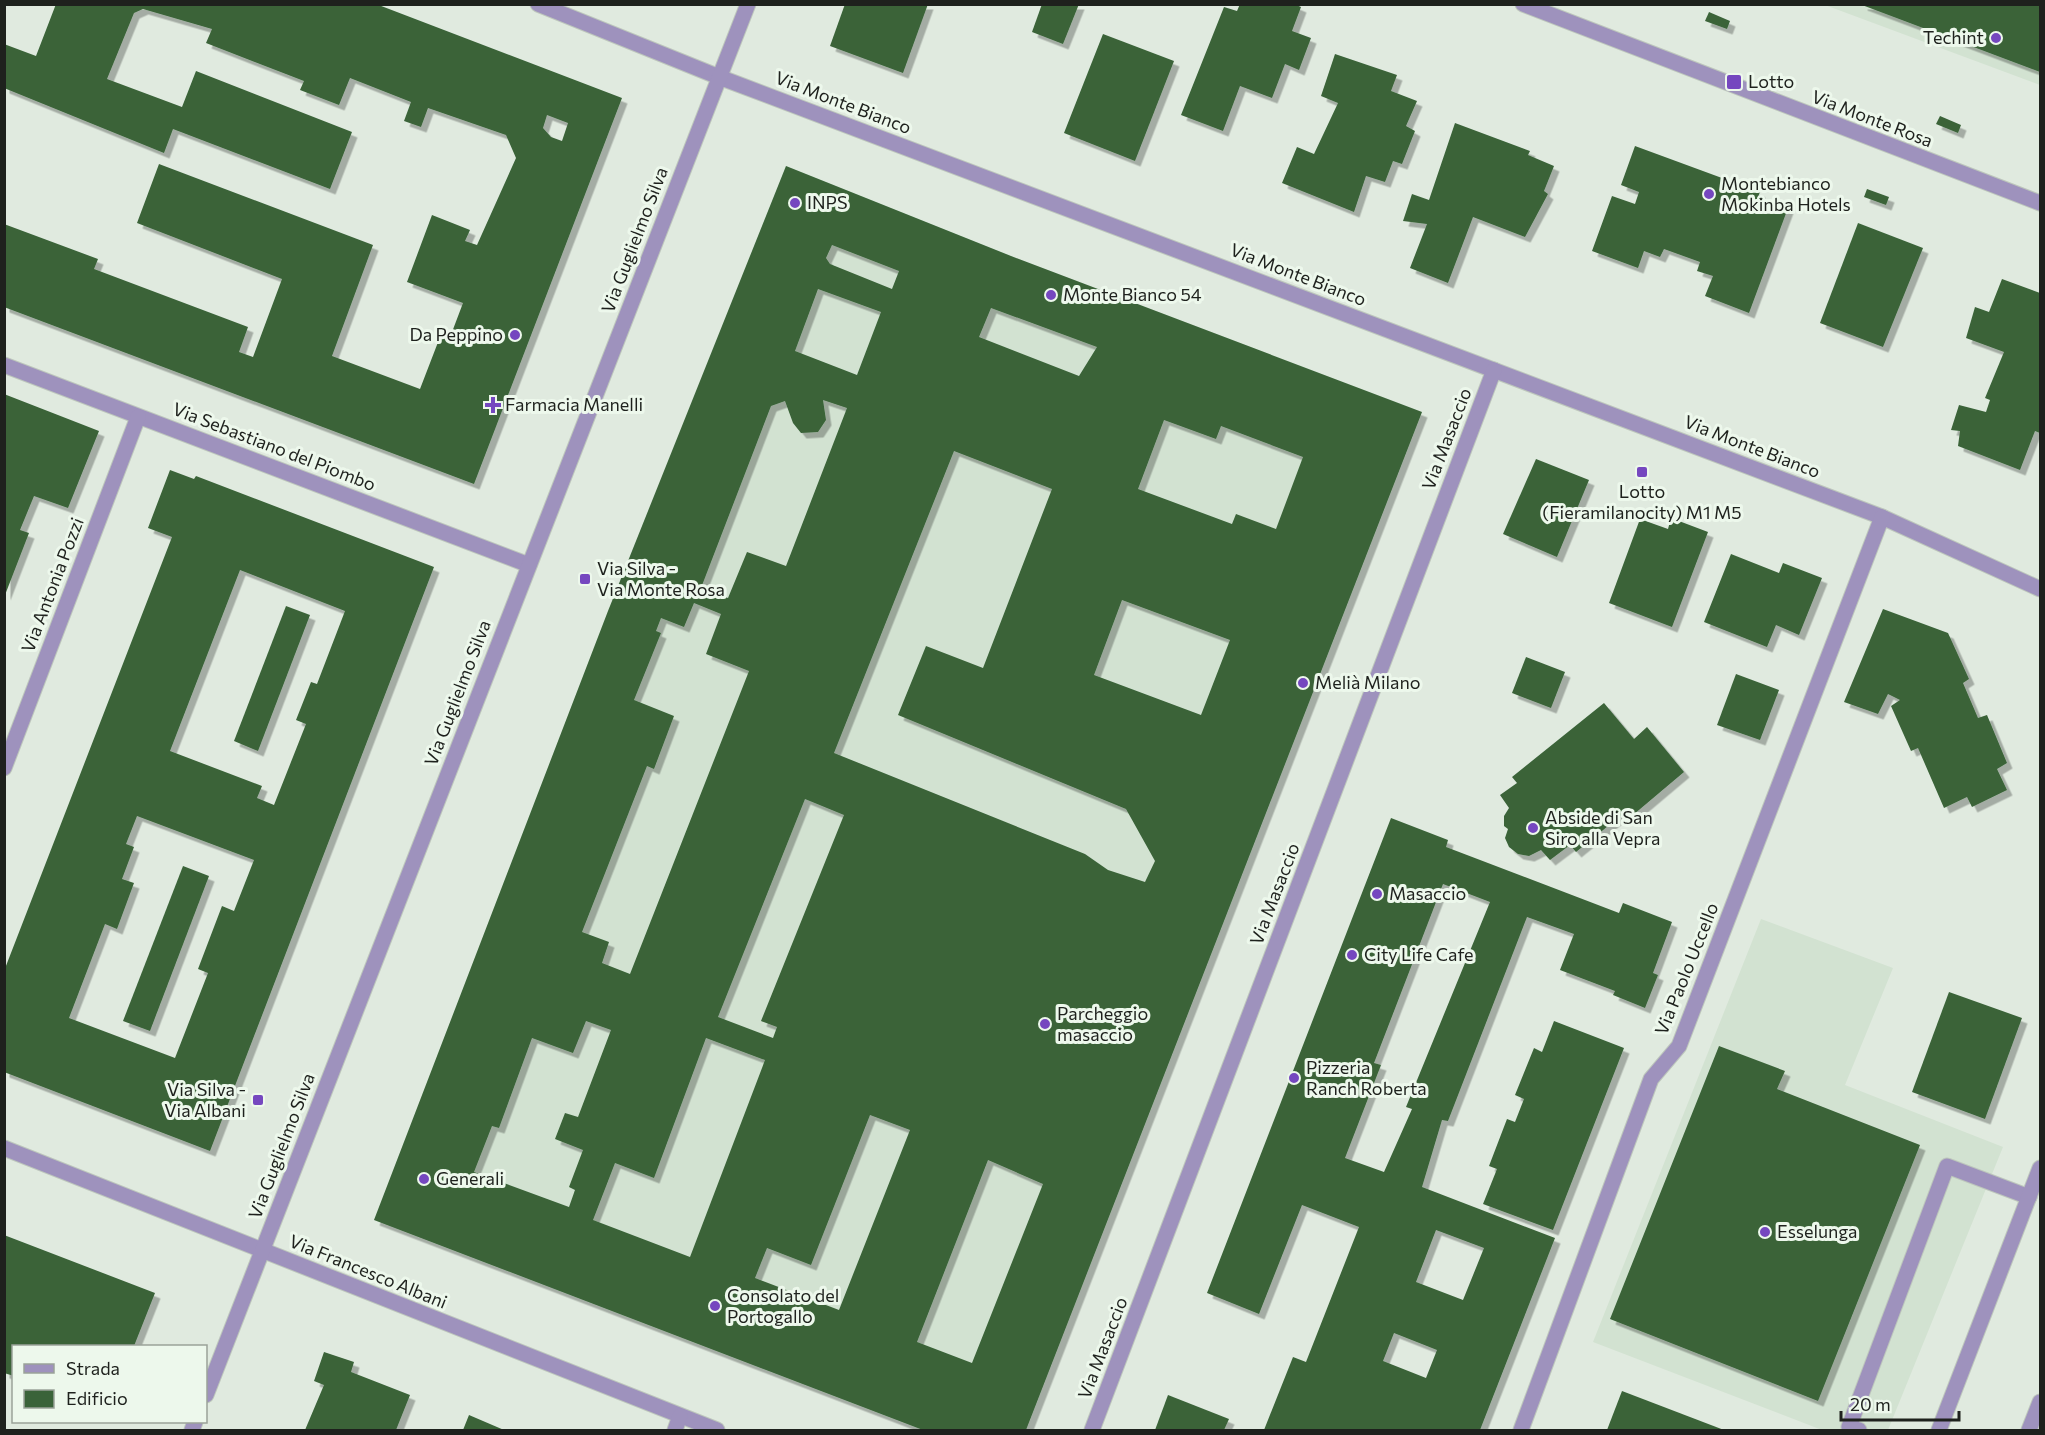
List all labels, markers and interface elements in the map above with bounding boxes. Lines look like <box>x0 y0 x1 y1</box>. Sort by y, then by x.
place label: Techint <box>1923 26 1984 48</box>
marker: Techint <box>1989 31 2003 45</box>
street label: Via Monte Bianco <box>772 66 914 138</box>
place label: Lotto <box>1748 70 1794 92</box>
marker: Lotto <box>1725 73 1743 91</box>
street label: Via Monte Rosa <box>1809 85 1936 151</box>
street label: Via Guglielmo Silva <box>596 164 672 316</box>
place label: Montebianco Mokinba Hotels <box>1721 172 1851 215</box>
marker: Montebianco Mokinba Hotels <box>1702 187 1716 201</box>
place label: INPS <box>807 191 847 213</box>
marker: INPS <box>788 196 802 210</box>
street label: Via Monte Bianco <box>1227 238 1369 310</box>
place label: Monte Bianco 54 <box>1063 283 1202 305</box>
marker: Monte Bianco 54 <box>1044 288 1058 302</box>
place label: Da Peppino <box>409 323 503 345</box>
marker: Da Peppino <box>508 328 522 342</box>
street label: Via Masaccio <box>1417 385 1476 493</box>
place label: Farmacia Manelli <box>505 393 643 415</box>
street label: Via Sebastiano del Piombo <box>170 397 379 495</box>
marker: Farmacia Manelli <box>486 398 500 412</box>
street label: Via Monte Bianco <box>1681 410 1823 482</box>
marker: Lotto (Fieramilanocity) M1 M5 <box>1635 465 1649 479</box>
place label: Lotto (Fieramilanocity) M1 M5 <box>1542 480 1742 523</box>
street label: Via Antonia Pozzi <box>16 514 88 655</box>
place label: Via Silva - Via Monte Rosa <box>597 557 725 600</box>
marker: Via Silva - Via Monte Rosa <box>578 572 592 586</box>
street label: Via Guglielmo Silva <box>419 617 495 769</box>
place label: Melià Milano <box>1315 671 1421 693</box>
marker: Melià Milano <box>1296 676 1310 690</box>
place label: Abside di San Siro alla Vepra <box>1545 806 1660 849</box>
marker: Abside di San Siro alla Vepra <box>1526 821 1540 835</box>
street label: Via Masaccio <box>1245 840 1304 948</box>
place label: Masaccio <box>1389 882 1466 904</box>
marker: Masaccio <box>1370 887 1384 901</box>
street label: Via Paolo Uccello <box>1650 899 1723 1038</box>
place label: City Life Cafe <box>1364 943 1474 965</box>
marker: City Life Cafe <box>1345 948 1359 962</box>
place label: Parcheggio masaccio <box>1057 1002 1148 1045</box>
marker: Parcheggio masaccio <box>1038 1017 1052 1031</box>
place label: Pizzeria Ranch Roberta <box>1306 1056 1427 1099</box>
street label: Via Guglielmo Silva <box>243 1070 319 1222</box>
marker: Pizzeria Ranch Roberta <box>1287 1071 1301 1085</box>
place label: Via Silva - Via Albani <box>164 1078 246 1121</box>
marker: Via Silva - Via Albani <box>251 1093 265 1107</box>
place label: Generali <box>436 1167 504 1189</box>
marker: Generali <box>417 1172 431 1186</box>
place label: Esselunga <box>1777 1220 1857 1242</box>
marker: Esselunga <box>1758 1225 1772 1239</box>
street label: Via Francesco Albani <box>286 1229 451 1313</box>
place label: Consolato del Portogallo <box>727 1284 839 1327</box>
street label: Via Masaccio <box>1073 1294 1132 1402</box>
marker: Consolato del Portogallo <box>708 1299 722 1313</box>
legend <box>12 1345 207 1423</box>
text: Strada <box>66 1357 120 1379</box>
scale bar <box>1841 1384 1960 1422</box>
text: Edificio <box>66 1387 128 1409</box>
text: 20 m <box>1850 1393 1891 1415</box>

